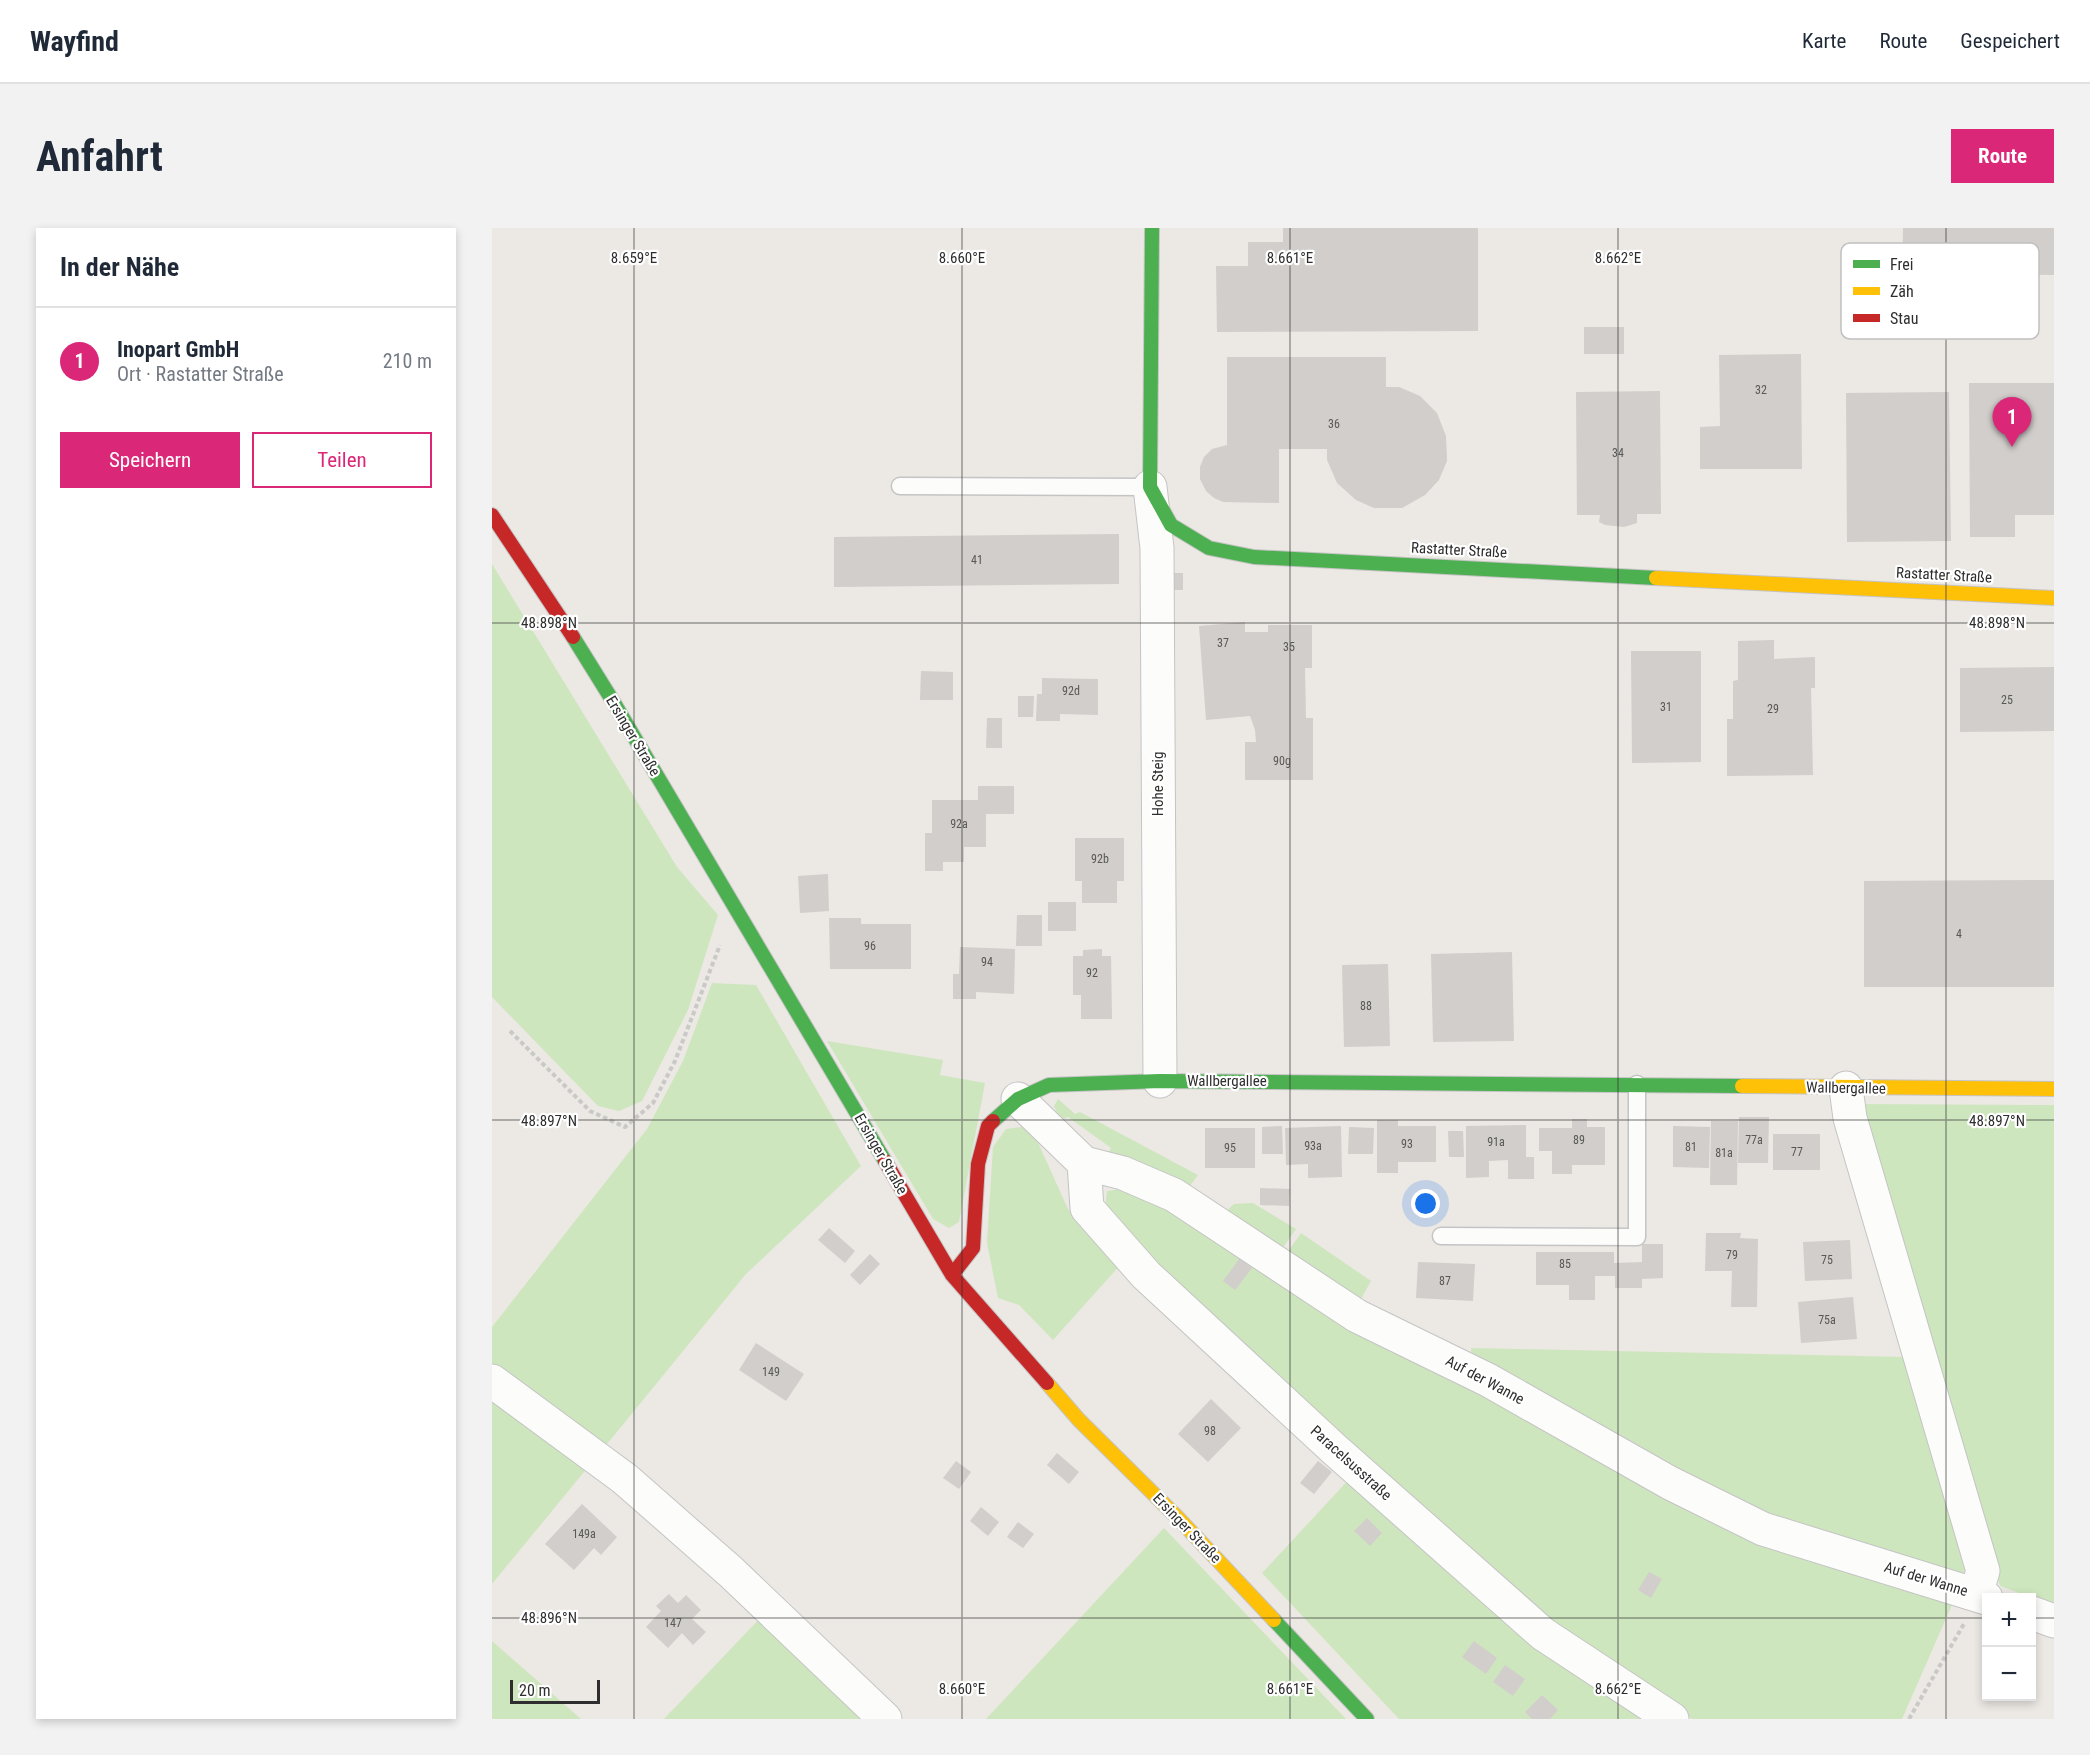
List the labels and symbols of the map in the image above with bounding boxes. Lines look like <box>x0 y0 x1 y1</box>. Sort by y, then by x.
legend <box>1841 243 2039 339</box>
text: 8.659°E <box>611 249 657 267</box>
text: 8.660°E <box>939 249 985 267</box>
text: 8.661°E <box>1267 249 1313 267</box>
text: 8.662°E <box>1595 249 1641 267</box>
text: Frei <box>1890 255 1913 274</box>
text: Zäh <box>1890 282 1914 301</box>
text: Stau <box>1890 309 1918 328</box>
house number: 32 <box>1755 383 1767 397</box>
pin: 1 <box>1992 398 2032 447</box>
house number: 36 <box>1328 417 1340 431</box>
house number: 34 <box>1612 446 1624 460</box>
street label: Rastatter Straße <box>1411 538 1507 562</box>
house number: 41 <box>971 553 983 567</box>
street label: Rastatter Straße <box>1896 563 1992 587</box>
text: 48.898°N <box>521 614 577 632</box>
text: 48.898°N <box>1969 614 2025 632</box>
house number: 37 <box>1217 636 1229 650</box>
house number: 35 <box>1283 640 1295 654</box>
house number: 92d <box>1062 684 1080 698</box>
street label: Ersinger Straße <box>602 693 664 779</box>
house number: 25 <box>2001 693 2013 707</box>
house number: 31 <box>1660 700 1672 714</box>
house number: 29 <box>1767 702 1779 716</box>
street label: Hohe Steig <box>1149 752 1167 816</box>
house number: 90g <box>1273 754 1291 768</box>
house number: 92a <box>950 817 968 831</box>
house number: 92b <box>1091 852 1109 866</box>
house number: 4 <box>1956 927 1962 941</box>
house number: 96 <box>864 939 876 953</box>
house number: 94 <box>981 955 993 969</box>
house number: 92 <box>1086 966 1098 980</box>
house number: 88 <box>1360 999 1372 1013</box>
street label: Wallbergallee <box>1187 1072 1267 1090</box>
street label: Wallbergallee <box>1806 1078 1886 1098</box>
street label: Ersinger Straße <box>851 1110 911 1198</box>
text: 48.897°N <box>521 1112 577 1130</box>
text: 48.897°N <box>1969 1112 2025 1130</box>
house number: 89 <box>1573 1133 1585 1147</box>
house number: 77a <box>1745 1133 1763 1147</box>
house number: 91a <box>1487 1135 1505 1149</box>
house number: 93 <box>1401 1137 1413 1151</box>
house number: 93a <box>1304 1139 1322 1153</box>
house number: 81 <box>1685 1140 1697 1154</box>
house number: 95 <box>1224 1141 1236 1155</box>
house number: 77 <box>1791 1145 1803 1159</box>
house number: 81a <box>1715 1146 1733 1160</box>
your location <box>1411 1189 1440 1218</box>
house number: 79 <box>1726 1248 1738 1262</box>
house number: 75 <box>1821 1253 1833 1267</box>
house number: 85 <box>1559 1257 1571 1271</box>
house number: 87 <box>1439 1274 1451 1288</box>
house number: 75a <box>1818 1313 1836 1327</box>
street label: Auf der Wanne <box>1443 1352 1527 1408</box>
house number: 149 <box>762 1365 780 1379</box>
street label: Paracelsusstraße <box>1307 1422 1395 1504</box>
house number: 98 <box>1204 1424 1216 1438</box>
street label: Ersinger Straße <box>1149 1489 1225 1567</box>
house number: 149a <box>572 1527 596 1541</box>
street label: Auf der Wanne <box>1882 1558 1970 1600</box>
text: 48.896°N <box>521 1609 577 1627</box>
house number: 147 <box>664 1616 682 1630</box>
scale bar <box>510 1677 600 1704</box>
text: 8.660°E <box>939 1680 985 1698</box>
text: 8.661°E <box>1267 1680 1313 1698</box>
text: 8.662°E <box>1595 1680 1641 1698</box>

